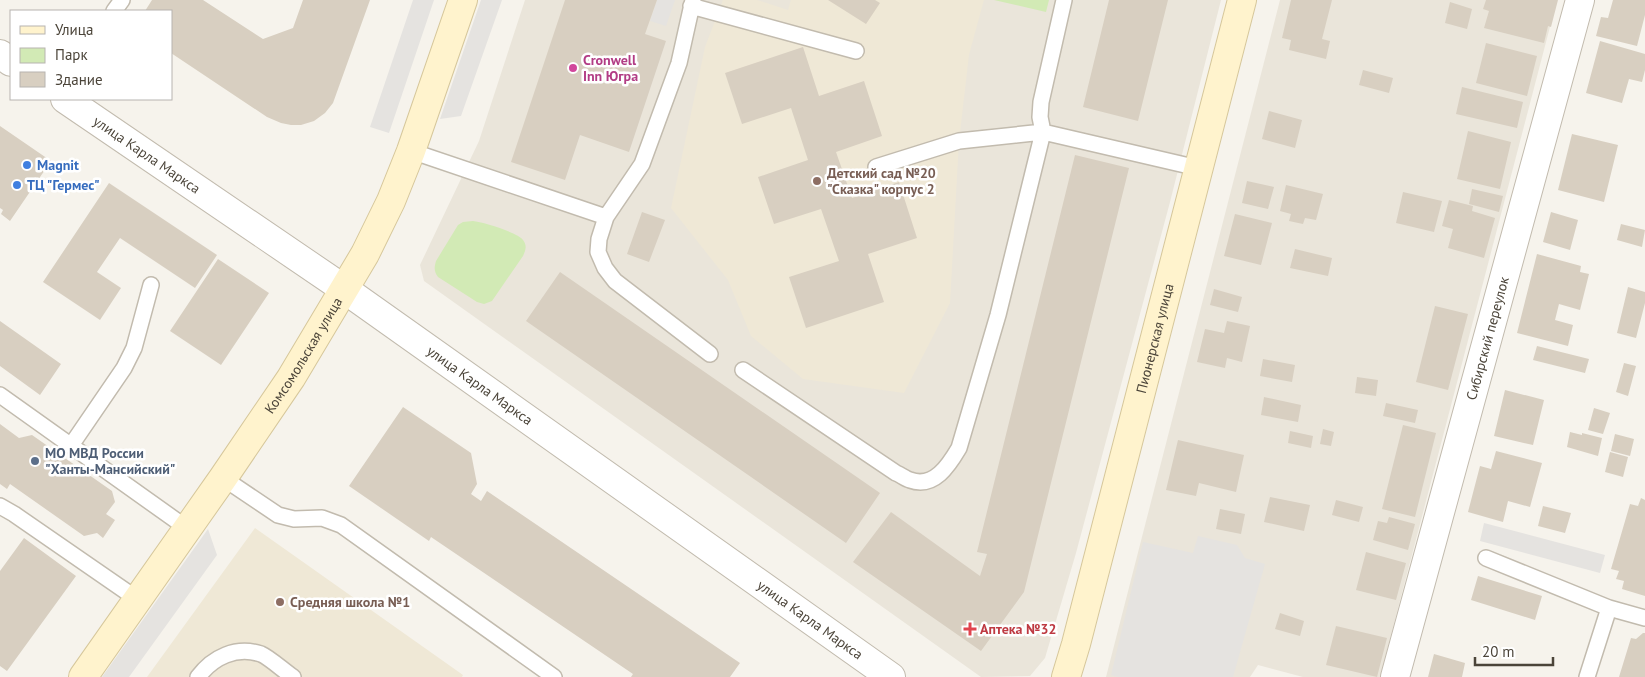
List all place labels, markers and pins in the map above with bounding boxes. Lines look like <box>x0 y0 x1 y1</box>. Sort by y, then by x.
place label: Cronwell Inn Югра <box>583 51 638 85</box>
marker: Cronwell Inn Югра <box>567 62 579 74</box>
place label: Magnit <box>37 156 79 174</box>
marker: Magnit <box>21 159 33 171</box>
place label: Детский сад №20 "Сказка" корпус 2 <box>827 164 936 198</box>
marker: Детский сад №20 "Сказка" корпус 2 <box>811 175 823 187</box>
place label: ТЦ "Гермес" <box>27 176 100 194</box>
marker: ТЦ "Гермес" <box>11 179 23 191</box>
place label: МО МВД России "Ханты-Мансийский" <box>45 444 175 478</box>
marker: МО МВД России "Ханты-Мансийский" <box>29 455 41 467</box>
place label: Средняя школа №1 <box>290 593 410 611</box>
marker: Средняя школа №1 <box>274 596 286 608</box>
place label: Аптека №32 <box>980 620 1056 638</box>
marker: Аптека №32 <box>964 623 976 635</box>

